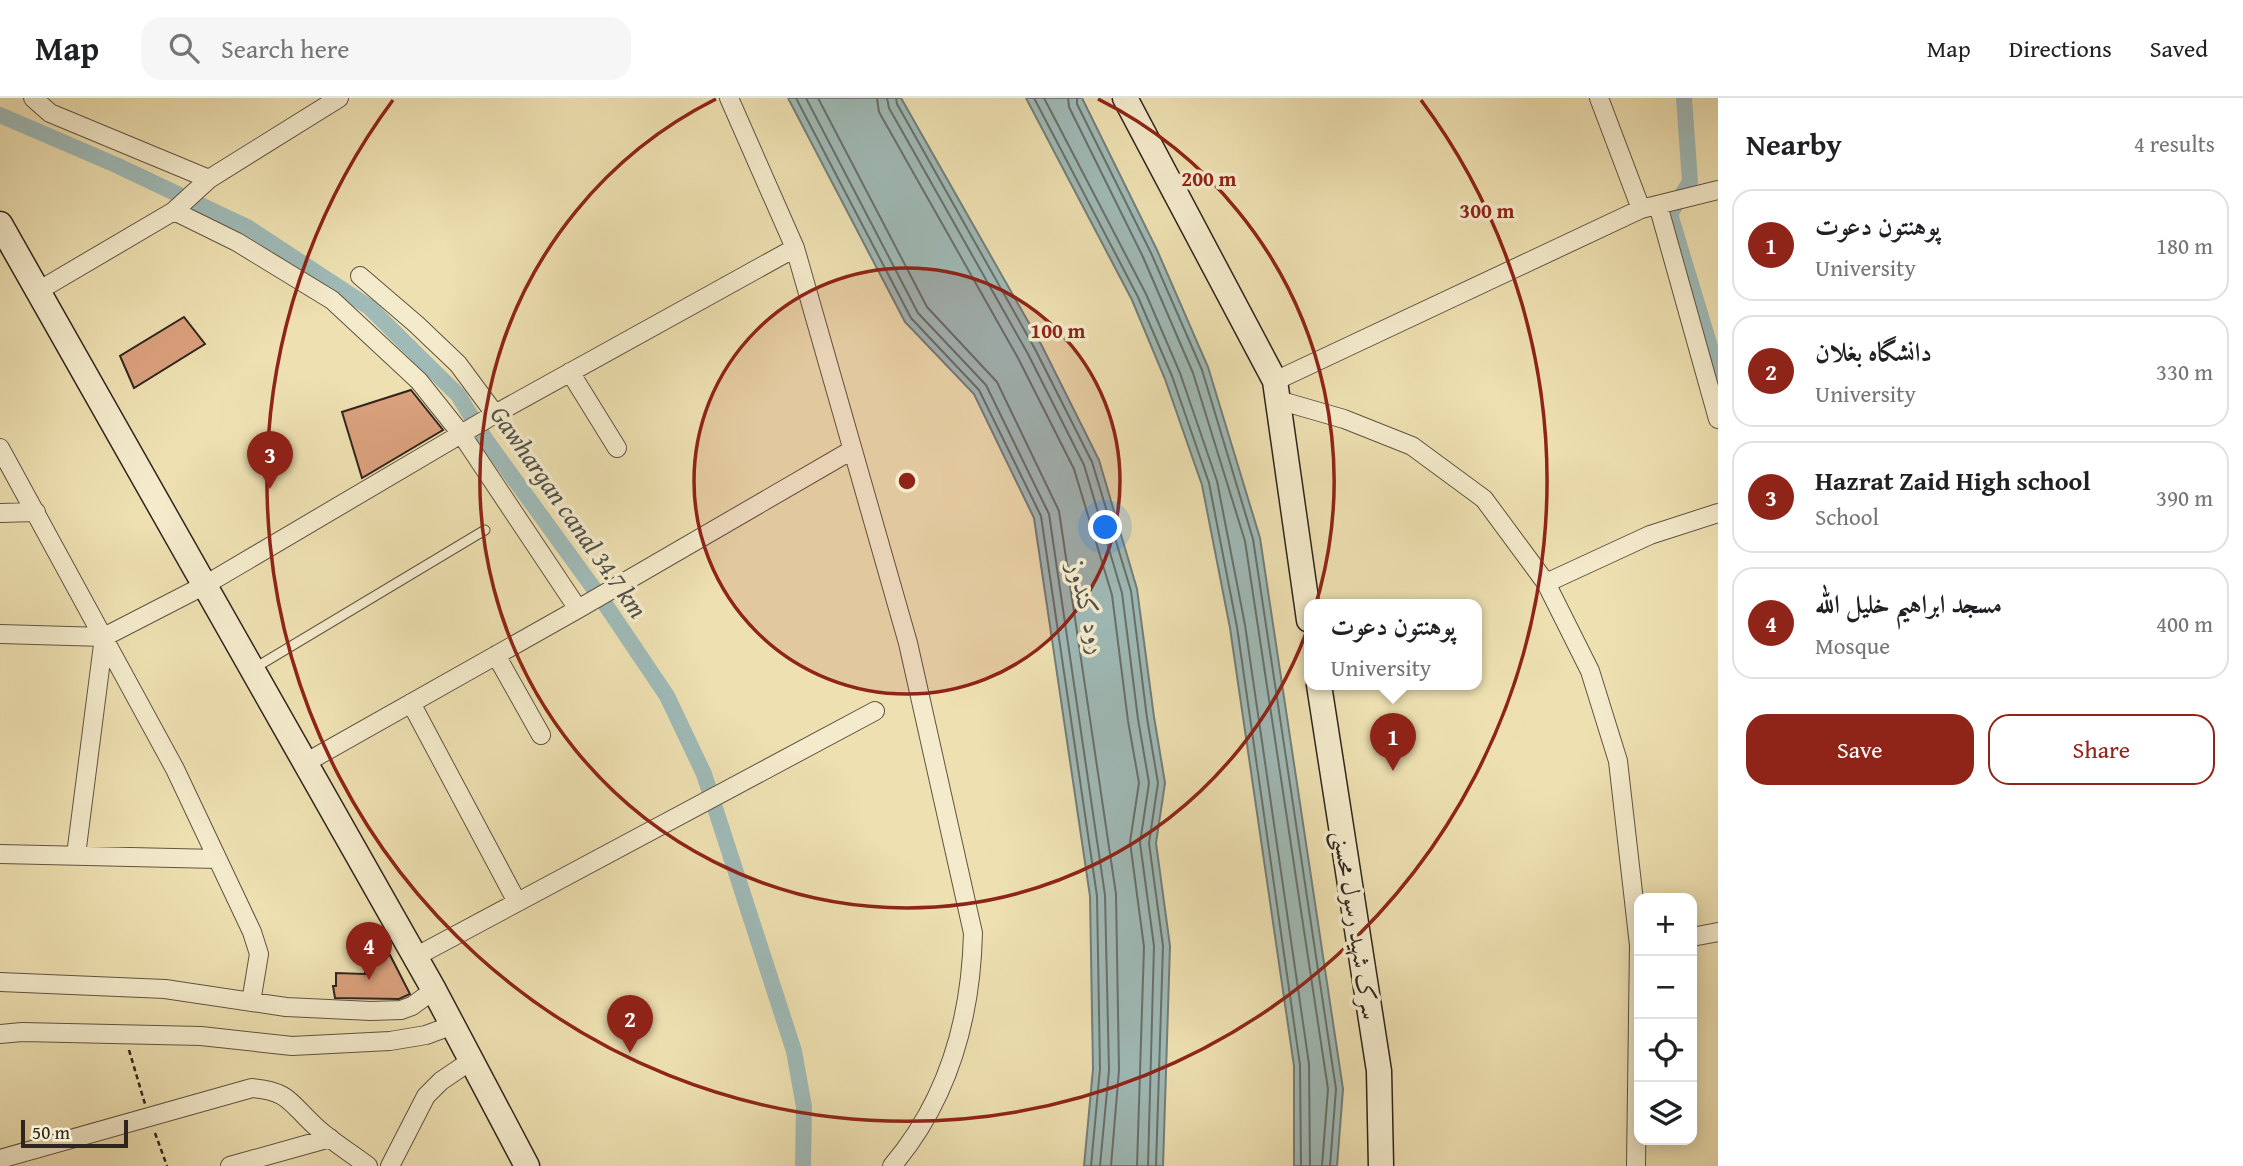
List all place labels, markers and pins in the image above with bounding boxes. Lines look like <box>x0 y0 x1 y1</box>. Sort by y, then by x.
pin: 3 <box>247 431 293 489</box>
centre of rings <box>895 469 919 493</box>
pin: 1 <box>1370 713 1416 771</box>
pin: 4 <box>346 922 392 980</box>
pin: 2 <box>607 995 653 1053</box>

